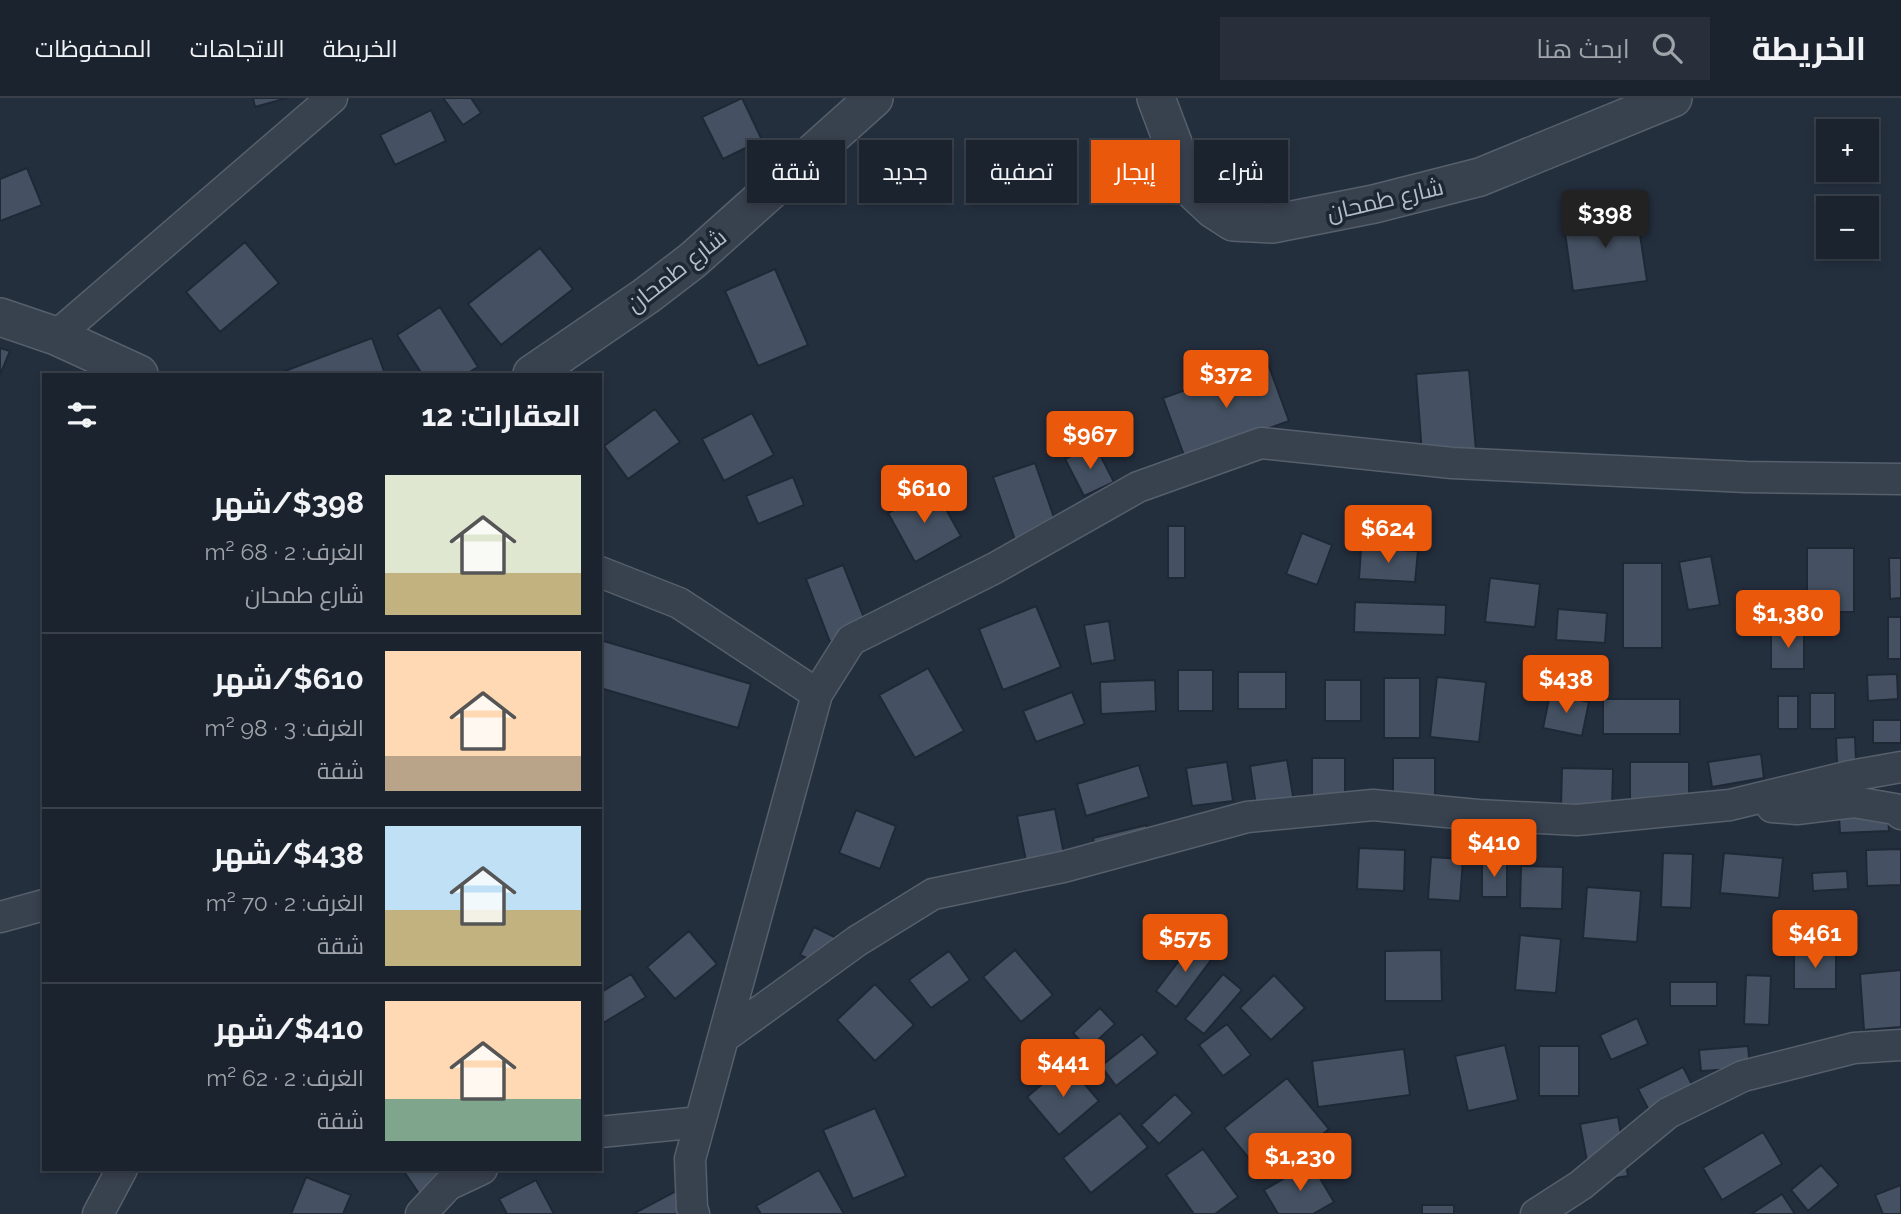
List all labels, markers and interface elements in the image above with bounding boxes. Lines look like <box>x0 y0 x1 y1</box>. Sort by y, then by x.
search box <box>1220 17 1710 80</box>
icon: search <box>1648 29 1686 67</box>
text: الخريطة <box>1752 29 1866 68</box>
text: المحفوظات <box>35 34 152 63</box>
text: الاتجاهات <box>190 34 285 63</box>
text: الخريطة <box>323 34 398 63</box>
text: ابحث هنا <box>1536 34 1630 64</box>
map controls <box>1816 119 1879 259</box>
button: + <box>1816 119 1879 182</box>
chip: شقة <box>747 140 845 203</box>
chip: جديد <box>859 140 952 203</box>
chip: تصفية <box>966 140 1077 203</box>
chip: إيجار <box>1091 140 1180 203</box>
chip: شراء <box>1194 140 1288 203</box>
street label: شارع طمحان <box>1324 172 1447 228</box>
pin: $398 <box>1564 190 1646 250</box>
button: − <box>1816 196 1879 259</box>
text: $398 <box>1578 199 1632 226</box>
street label: شارع طمحان <box>621 223 733 320</box>
pin: $372 <box>1185 350 1267 410</box>
text: $372 <box>1199 359 1253 386</box>
icon: filters <box>63 396 101 434</box>
text: العقارات: 12 <box>421 398 581 433</box>
pin: $967 <box>1049 412 1131 471</box>
text: $967 <box>1063 420 1118 447</box>
pin: $610 <box>883 466 965 525</box>
text: $610 <box>897 474 951 501</box>
text: $398/شهر <box>213 485 364 520</box>
icon: home <box>441 503 525 587</box>
pin: $624 <box>1347 505 1429 565</box>
text: $624 <box>1361 514 1415 541</box>
text: الغرف: 2 · 68 m² <box>204 538 364 565</box>
text: شارع طمحان <box>245 581 364 608</box>
pin: $1,380 <box>1731 590 1845 650</box>
text: $1,380 <box>1752 599 1824 626</box>
pin: $438 <box>1525 656 1607 715</box>
text: $610/شهر <box>214 661 364 696</box>
text: $438 <box>1539 664 1593 691</box>
icon: home <box>441 679 525 763</box>
text: الغرف: 3 · 98 m² <box>205 714 364 741</box>
text: شقة <box>317 757 364 784</box>
pin: $410 <box>1453 820 1535 879</box>
text: $410 <box>1467 828 1521 855</box>
text: $438/شهر <box>213 836 364 871</box>
icon: home <box>441 854 525 938</box>
text: الغرف: 2 · 70 m² <box>206 889 364 916</box>
pin: $461 <box>1774 910 1856 970</box>
pin: $575 <box>1144 914 1226 974</box>
text: $461 <box>1788 919 1842 946</box>
text: $575 <box>1159 923 1211 950</box>
text: شقة <box>317 932 364 959</box>
text: $410/شهر <box>215 1011 364 1046</box>
icon: home <box>441 1029 525 1113</box>
pin: $441 <box>1022 1040 1104 1099</box>
text: $441 <box>1037 1048 1089 1075</box>
text: الغرف: 2 · 62 m² <box>206 1064 364 1091</box>
text: شقة <box>317 1107 364 1134</box>
pin: $1,230 <box>1243 1134 1357 1193</box>
text: $1,230 <box>1264 1142 1336 1169</box>

